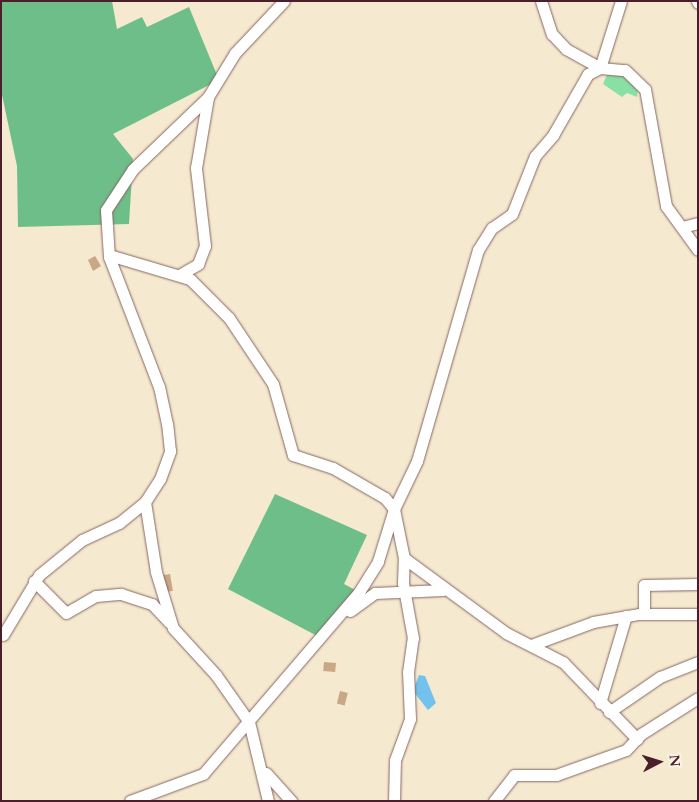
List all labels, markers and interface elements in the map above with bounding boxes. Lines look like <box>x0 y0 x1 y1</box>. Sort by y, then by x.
north arrow <box>634 737 684 787</box>
text: N <box>664 754 684 768</box>

